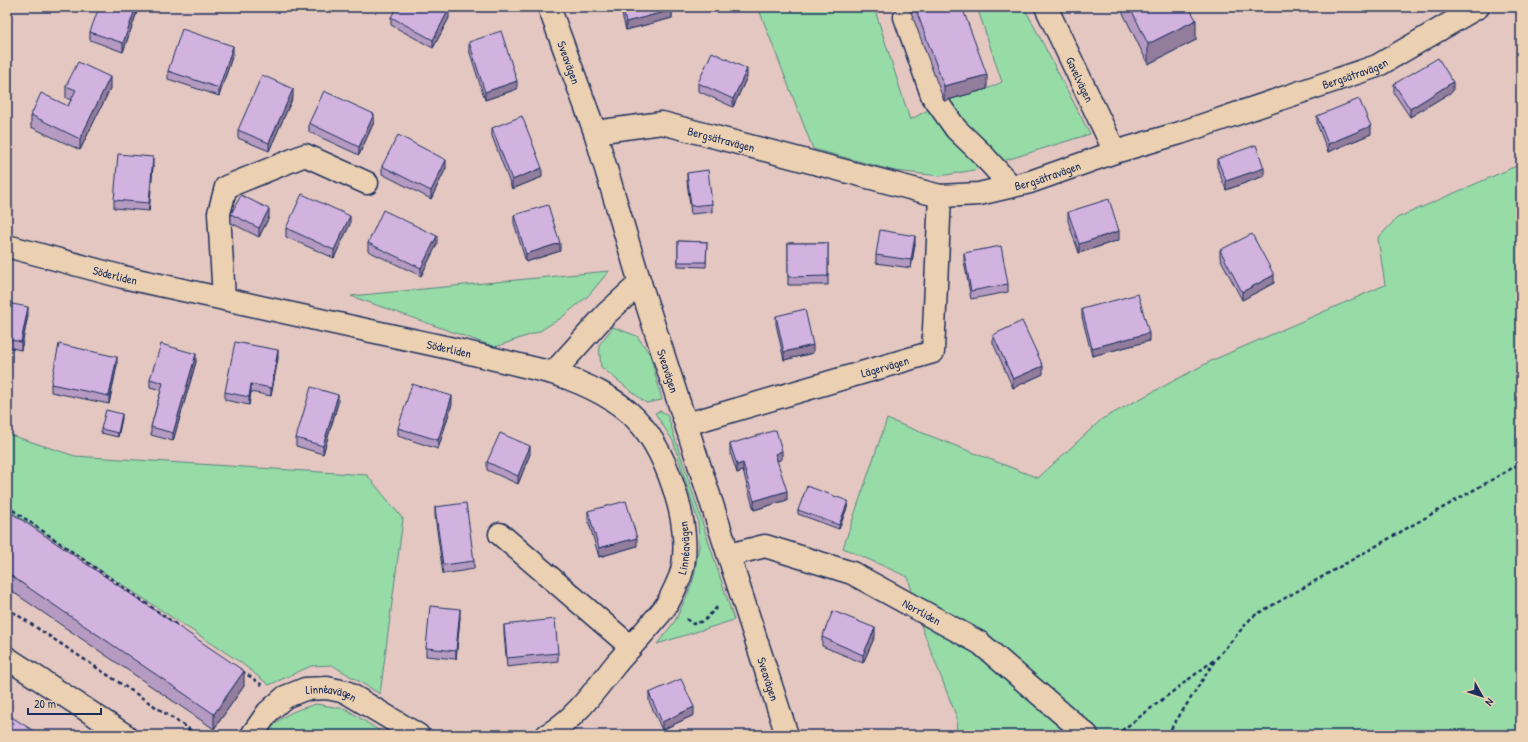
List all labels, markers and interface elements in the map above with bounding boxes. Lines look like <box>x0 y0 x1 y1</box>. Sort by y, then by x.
street label: Sveavägen <box>554 38 585 86</box>
street label: Bergsätravägen <box>1320 53 1391 93</box>
street label: Gavelvägen <box>1062 54 1098 105</box>
street label: Bergsätravägen <box>686 122 757 156</box>
street label: Bergsätravägen <box>1013 156 1083 194</box>
street label: Söderliden <box>91 261 139 288</box>
street label: Söderliden <box>425 335 473 362</box>
street label: Sveavägen <box>653 347 684 395</box>
street label: Lägervägen <box>859 351 911 381</box>
street label: Linnéavägen <box>673 520 693 576</box>
street label: Norrliden <box>900 594 944 629</box>
street label: Sveavägen <box>754 655 784 703</box>
north arrow <box>1462 676 1502 716</box>
street label: Linnéavägen <box>305 679 360 705</box>
scale bar <box>28 690 101 716</box>
text: 20 m <box>34 695 56 712</box>
text: N <box>1482 696 1497 709</box>

